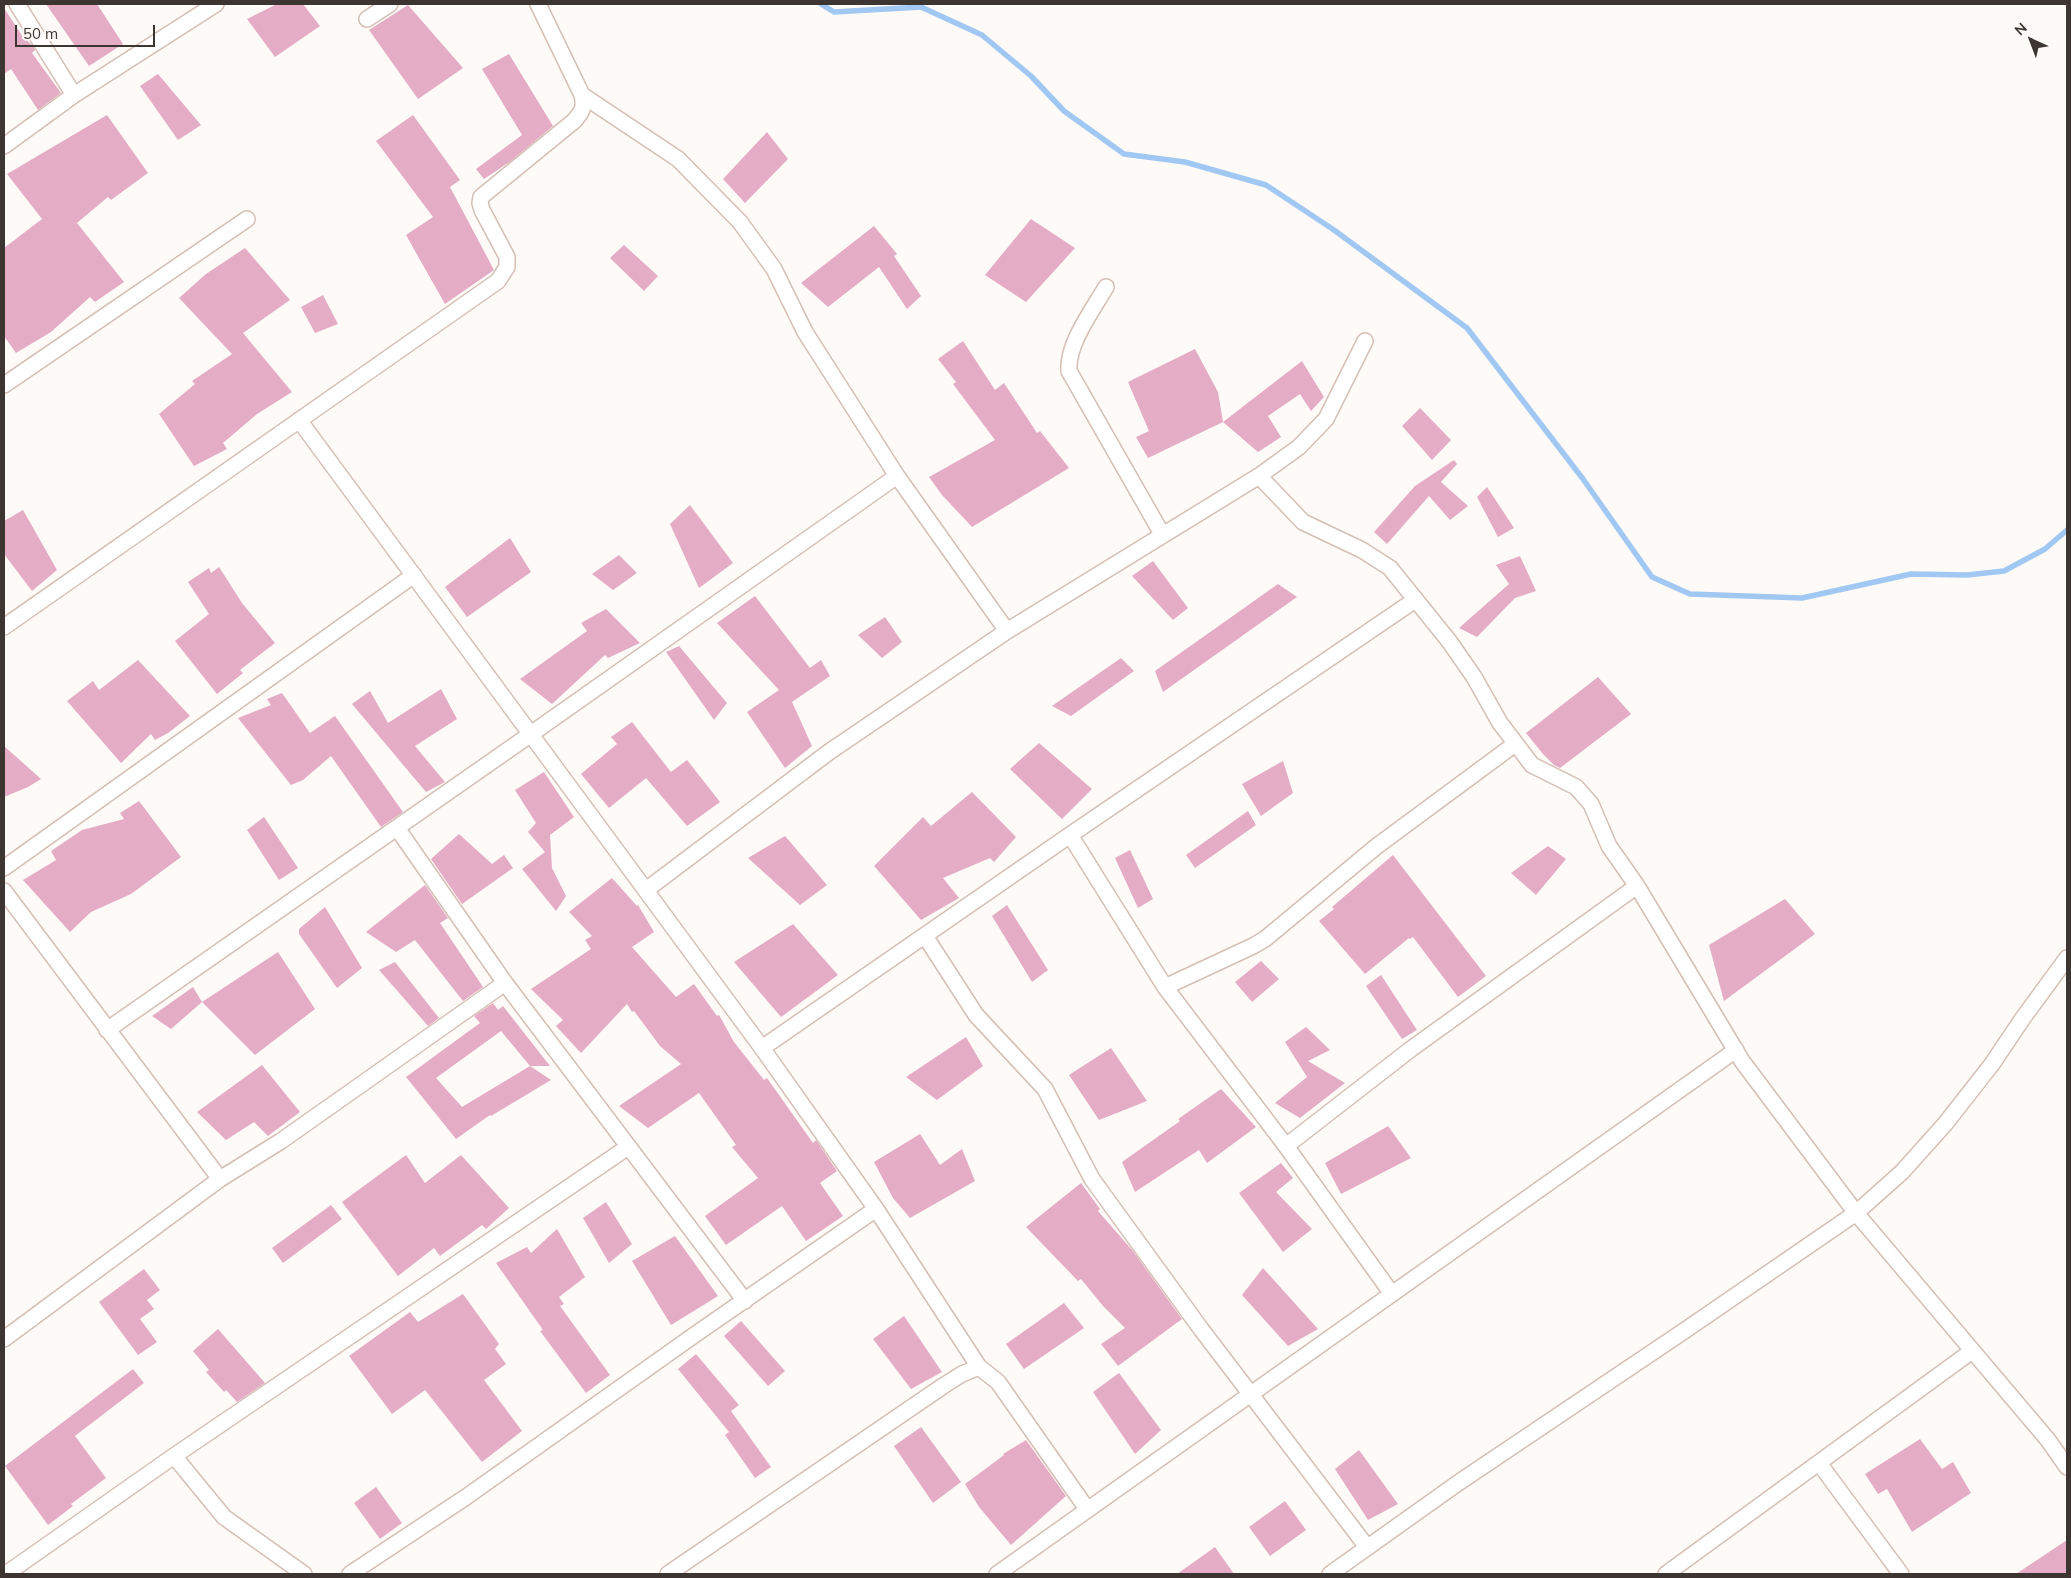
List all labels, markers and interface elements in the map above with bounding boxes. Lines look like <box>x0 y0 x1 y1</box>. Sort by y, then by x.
scale bar <box>18 15 158 47</box>
north arrow <box>2006 15 2056 65</box>
text: N <box>2011 19 2031 39</box>
text: 50 m <box>23 24 58 43</box>

